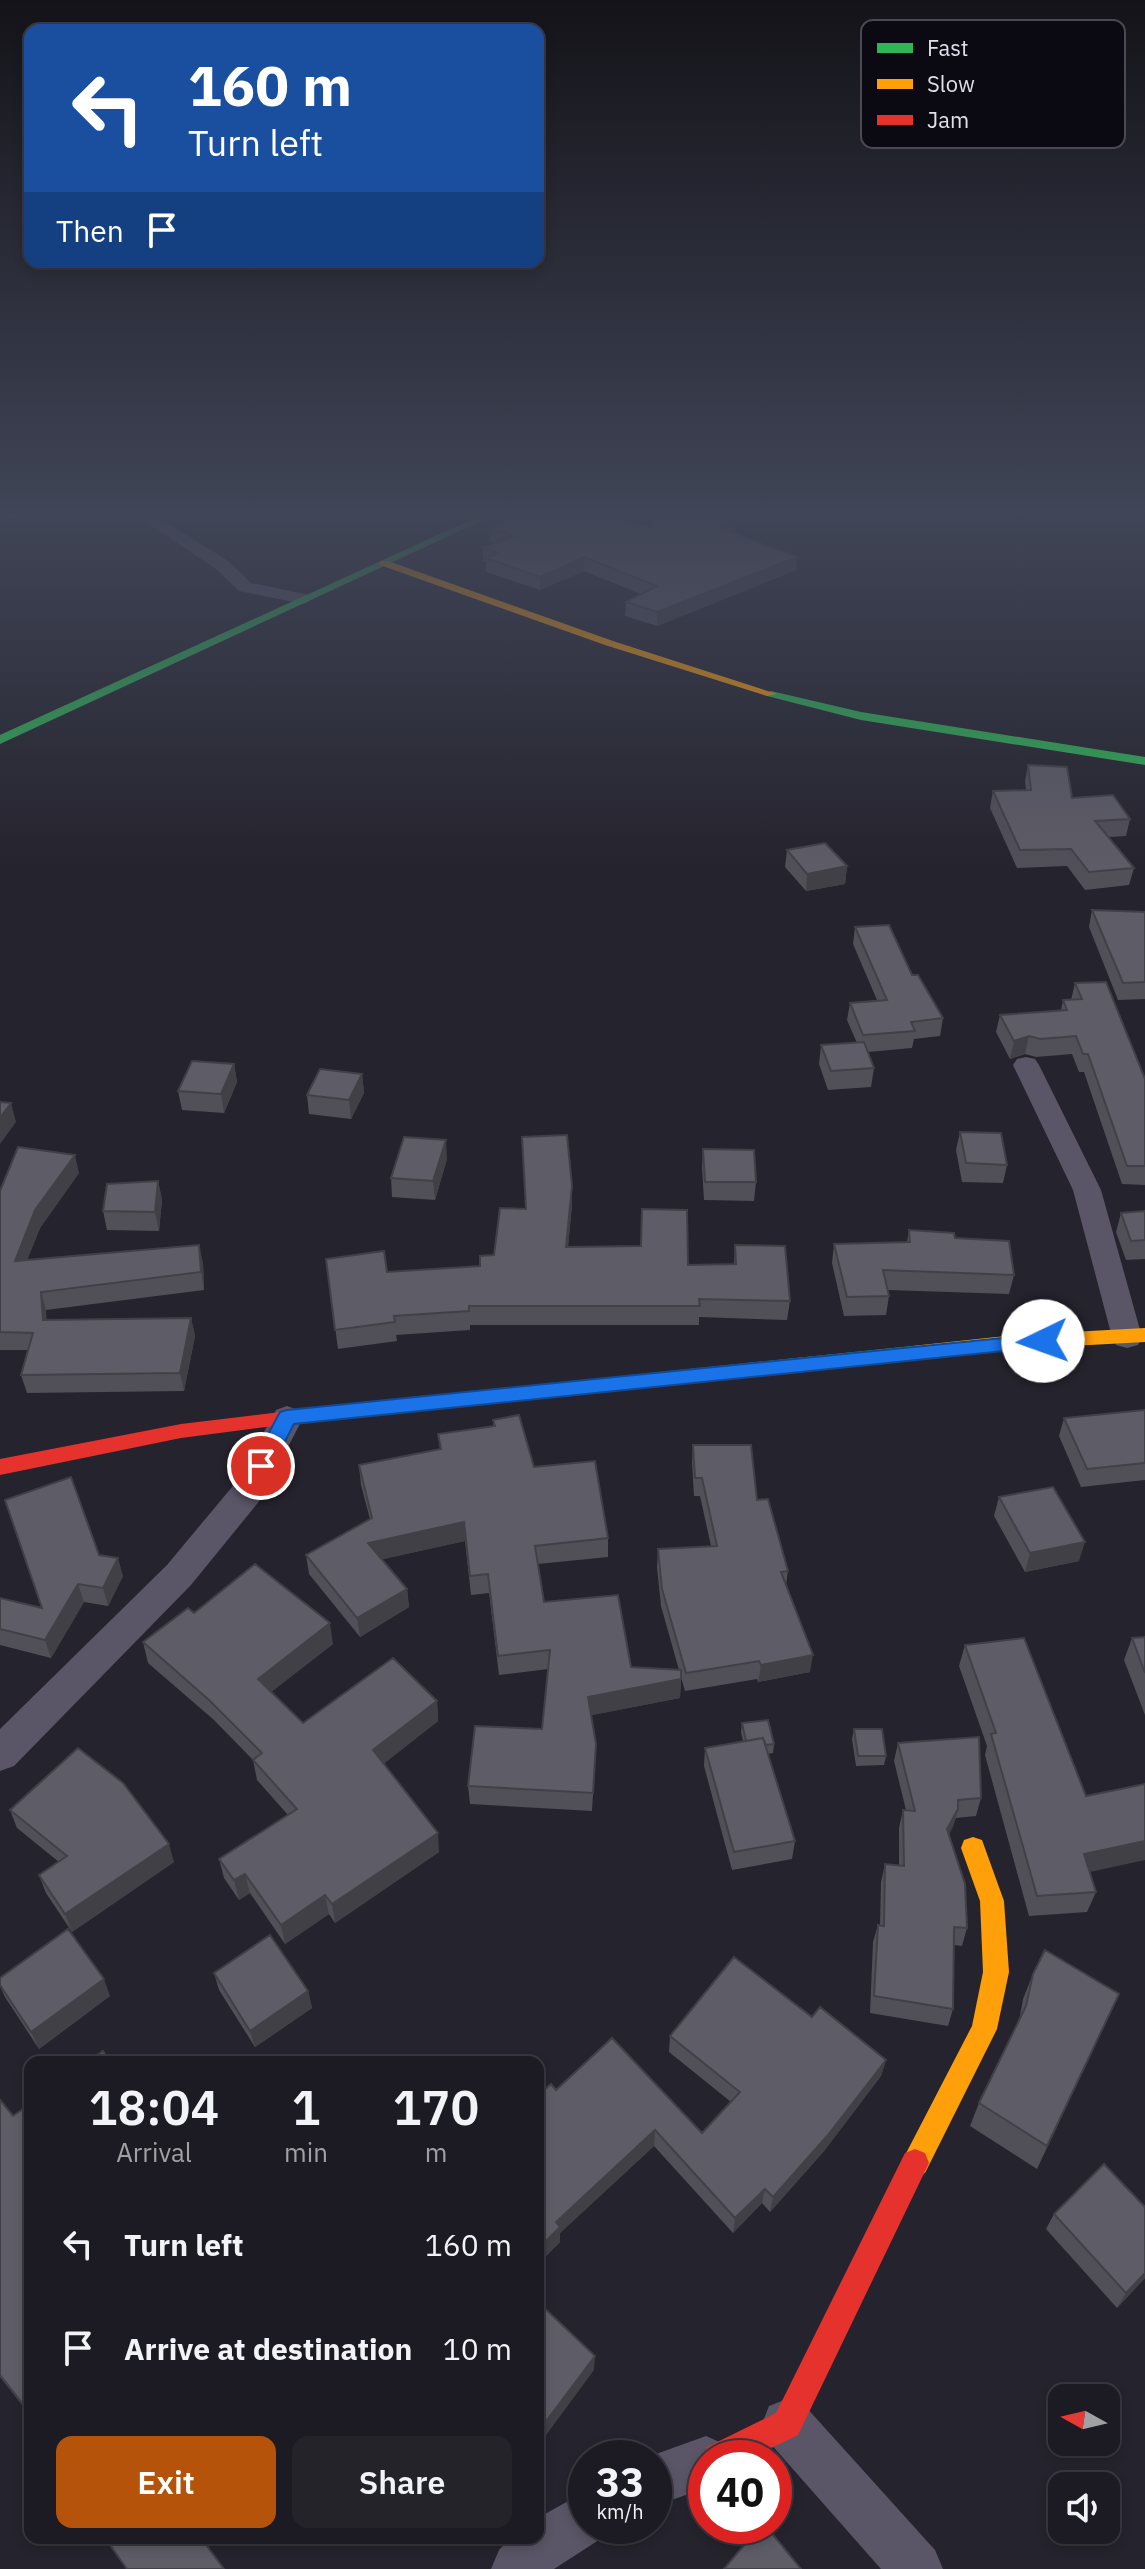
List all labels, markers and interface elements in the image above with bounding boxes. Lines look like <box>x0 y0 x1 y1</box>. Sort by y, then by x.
legend <box>861 20 1125 148</box>
text: Fast <box>927 33 968 62</box>
text: 160 m <box>188 49 352 121</box>
icon: left <box>56 56 160 160</box>
text: Slow <box>927 69 975 98</box>
text: Jam <box>927 105 969 134</box>
text: Turn left <box>188 119 323 166</box>
icon: arrive <box>140 208 184 252</box>
text: Then <box>56 211 124 250</box>
position arrow <box>1001 1299 1085 1383</box>
pin <box>227 1432 295 1500</box>
icon: arrive <box>239 1444 283 1488</box>
text: 18:04 <box>89 2076 219 2138</box>
text: 1 <box>292 2076 320 2138</box>
text: 170 <box>393 2076 479 2138</box>
text: Arrival <box>116 2135 192 2169</box>
text: min <box>284 2135 328 2169</box>
text: m <box>425 2135 447 2169</box>
icon: left <box>56 2222 100 2266</box>
text: Turn left <box>124 2225 243 2264</box>
text: 160 m <box>425 2225 512 2264</box>
icon: arrive <box>56 2326 100 2370</box>
text: Arrive at destination <box>124 2329 412 2368</box>
text: 10 m <box>443 2329 512 2368</box>
north arrow <box>1048 2384 1120 2456</box>
map controls <box>1048 2384 1120 2544</box>
button: Exit <box>56 2436 276 2528</box>
button: Share <box>292 2436 512 2528</box>
speed limit sign: 40 <box>688 2440 792 2544</box>
text: 33 <box>596 2456 644 2508</box>
button: sound <box>1048 2472 1120 2544</box>
text: km/h <box>596 2498 644 2525</box>

